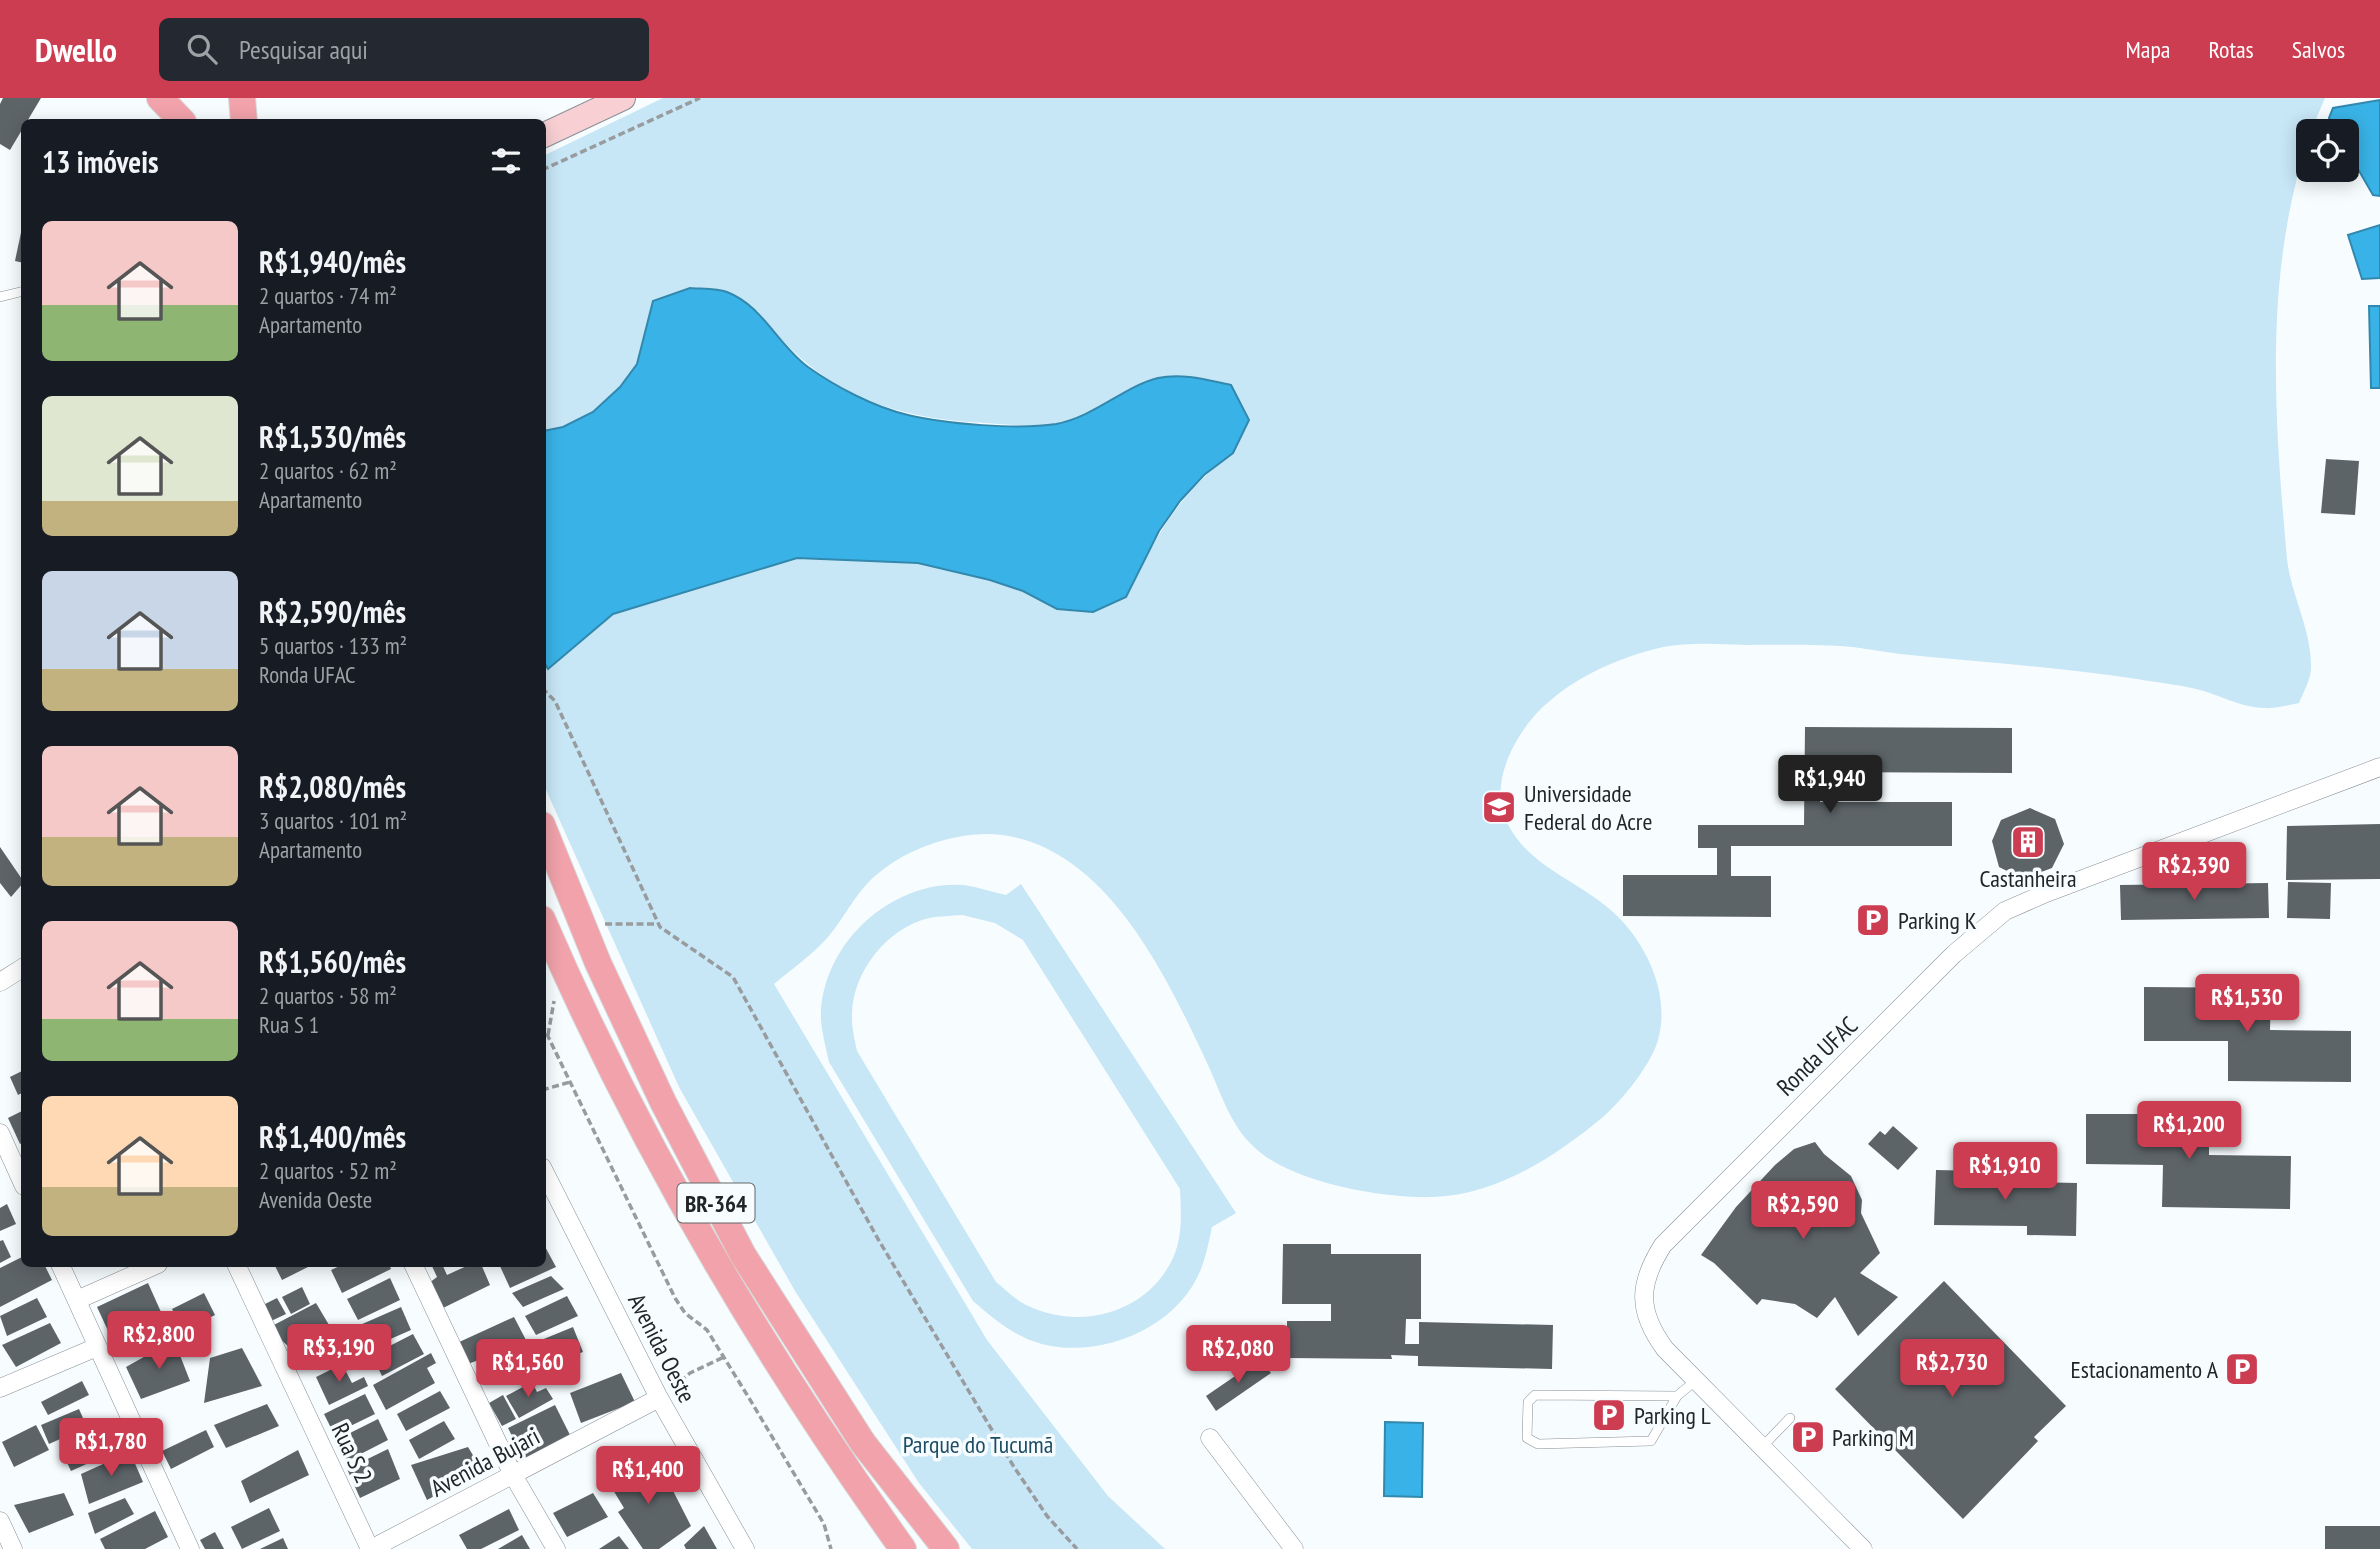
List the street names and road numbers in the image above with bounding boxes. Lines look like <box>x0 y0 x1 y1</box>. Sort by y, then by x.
street label: Ronda UFAC <box>1770 1010 1864 1102</box>
road number: BR-364 <box>678 1184 754 1222</box>
street label: Avenida Oeste <box>621 1288 703 1408</box>
street label: Rua S 2 <box>325 1418 379 1488</box>
street label: Avenida Bujari <box>425 1420 545 1504</box>

